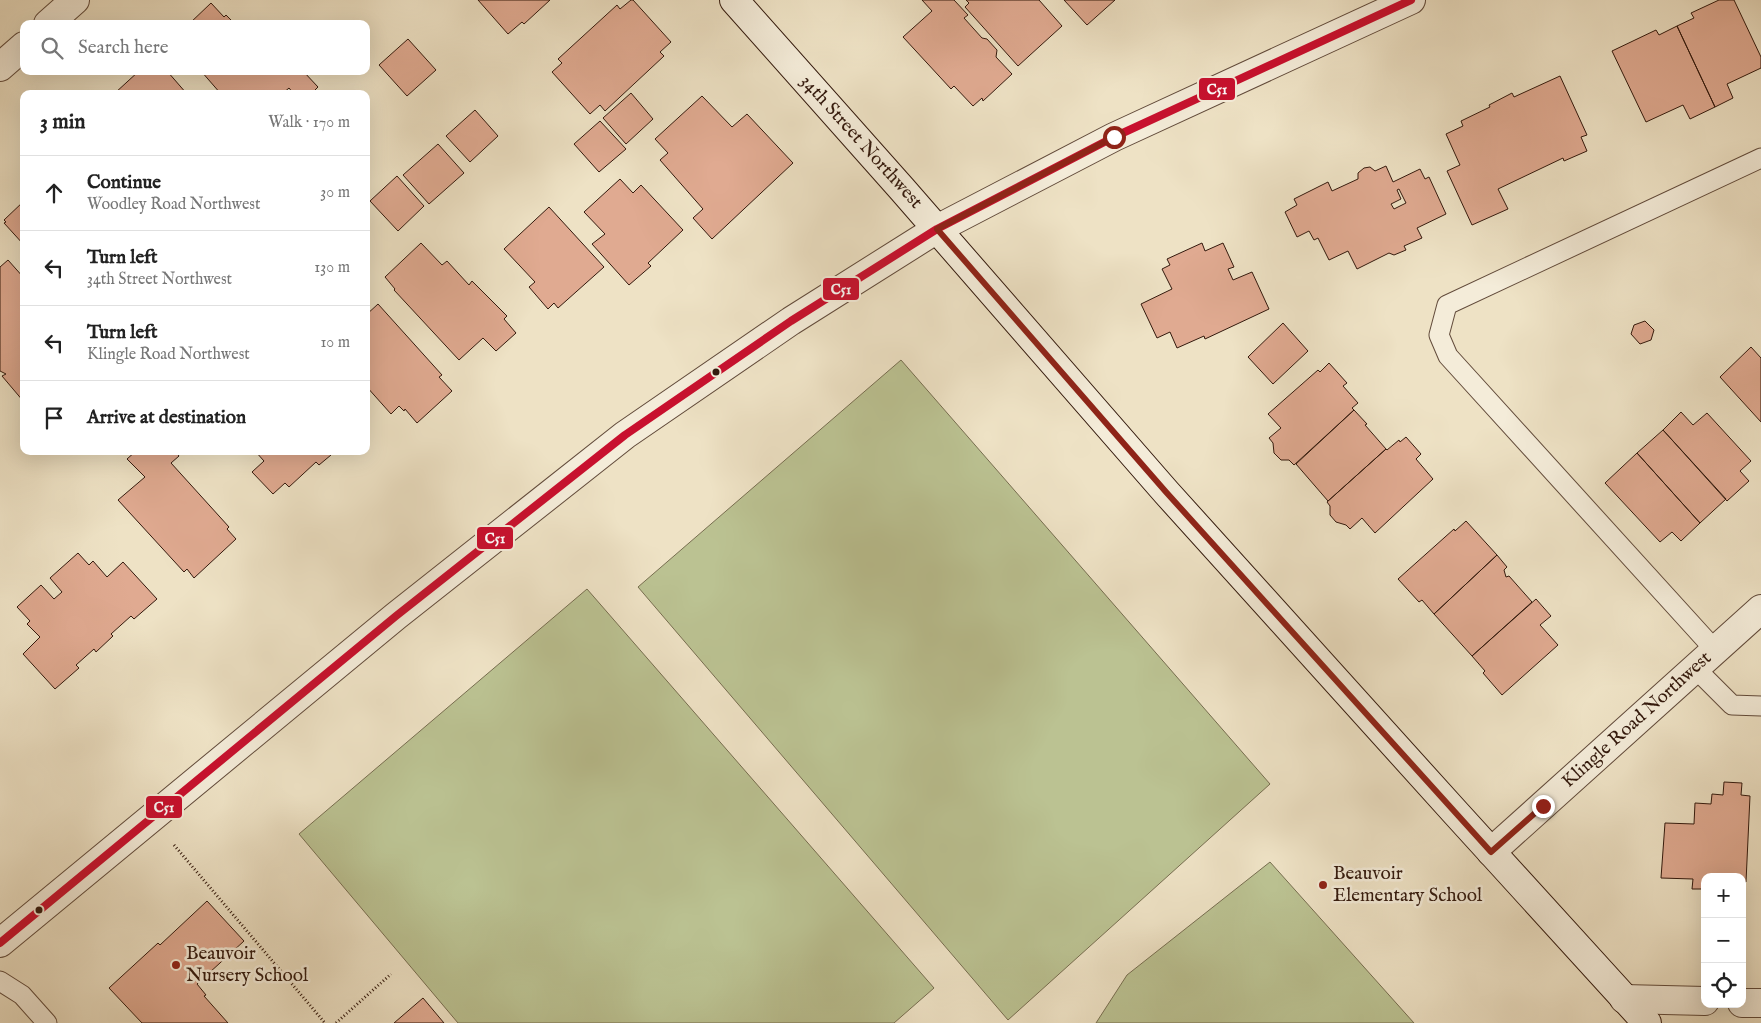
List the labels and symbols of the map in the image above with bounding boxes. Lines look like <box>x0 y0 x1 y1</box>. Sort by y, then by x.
street label: 34th Street Northwest <box>794 70 928 214</box>
line badge: C51 <box>1198 77 1236 101</box>
text: C51 <box>1207 81 1227 99</box>
route start <box>1103 126 1126 149</box>
line badge: C51 <box>822 277 860 301</box>
text: C51 <box>831 281 851 299</box>
unlabelled marker <box>711 367 721 377</box>
line badge: C51 <box>476 526 514 550</box>
text: C51 <box>485 530 505 548</box>
street label: Klingle Road Northwest <box>1557 646 1717 794</box>
line badge: C51 <box>145 795 183 819</box>
route end <box>1532 795 1555 818</box>
text: C51 <box>154 799 174 817</box>
place label: Beauvoir Elementary School <box>1333 862 1483 908</box>
marker: Beauvoir Elementary School <box>1317 879 1329 891</box>
unlabelled marker <box>34 905 44 915</box>
place label: Beauvoir Nursery School <box>186 942 309 988</box>
marker: Beauvoir Nursery School <box>170 959 182 971</box>

